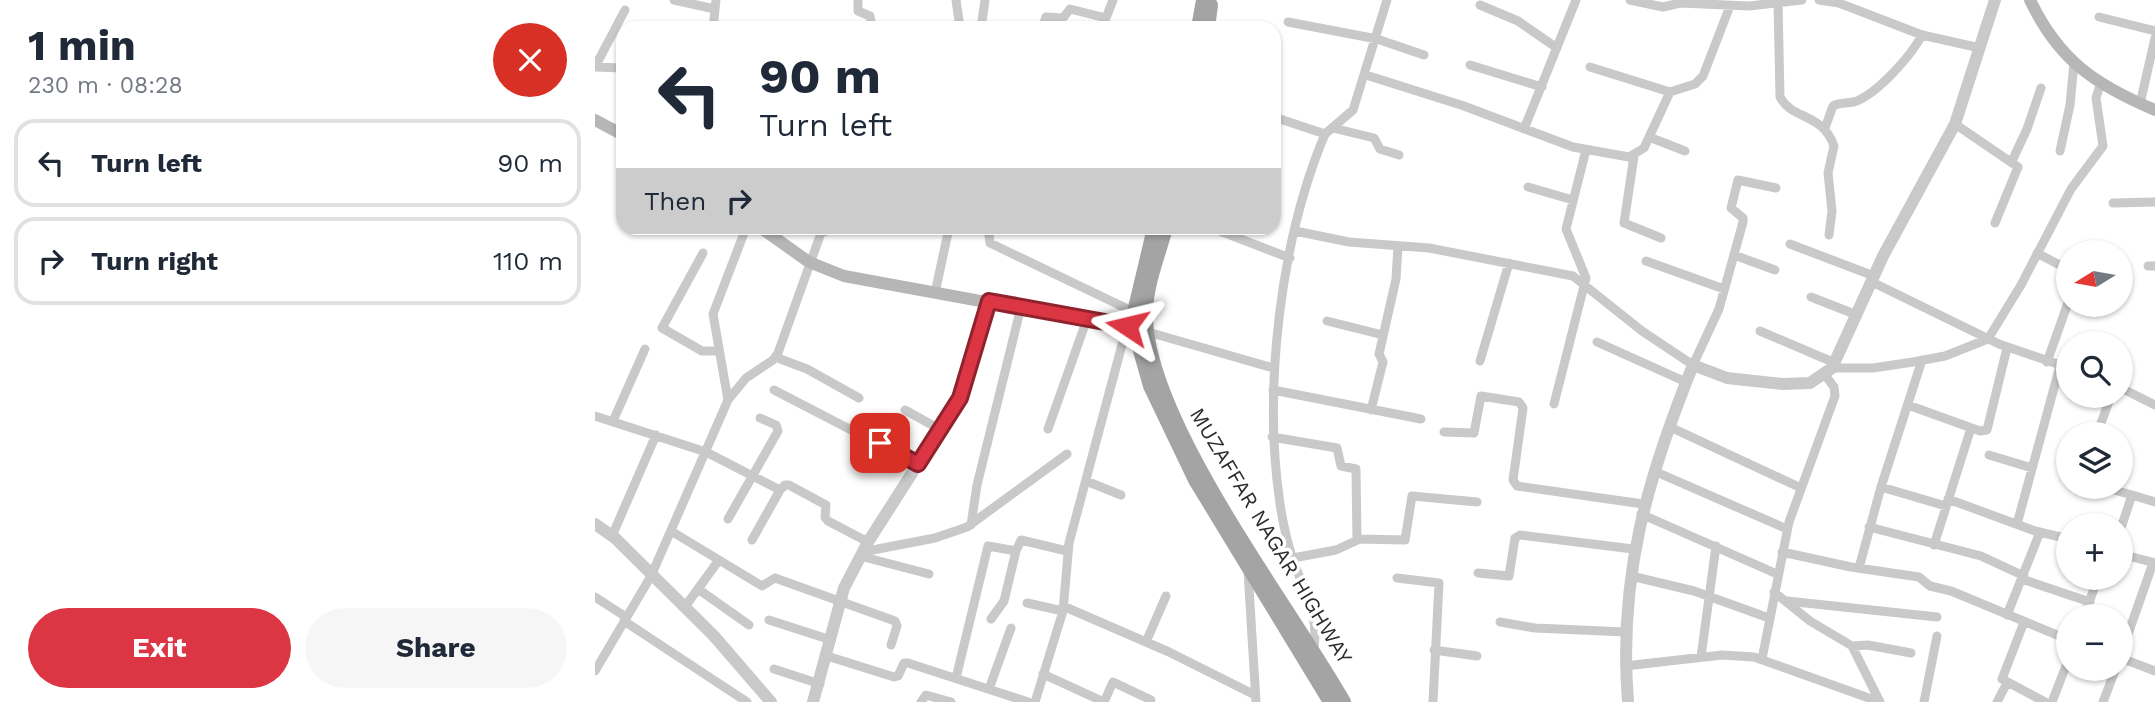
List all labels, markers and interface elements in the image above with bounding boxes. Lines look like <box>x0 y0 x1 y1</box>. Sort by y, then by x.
text: 1 min <box>28 21 136 70</box>
button: close <box>493 23 567 97</box>
text: 90 m <box>759 47 881 105</box>
icon: left <box>644 49 735 140</box>
text: 230 m · 08:28 <box>28 72 183 99</box>
text: Turn left <box>759 106 892 144</box>
icon: left <box>32 144 70 182</box>
text: Turn left <box>91 148 202 178</box>
text: 90 m <box>497 148 563 178</box>
icon: right <box>720 182 758 220</box>
text: Then <box>644 186 706 216</box>
north arrow <box>2056 240 2133 317</box>
map controls <box>2056 240 2133 681</box>
icon: right <box>32 242 70 280</box>
text: Turn right <box>91 246 218 276</box>
text: 110 m <box>493 246 563 276</box>
position arrow <box>1090 289 1164 363</box>
button: search <box>2056 331 2133 408</box>
street label: MUZAFFAR NAGAR HIGHWAY <box>1185 403 1358 668</box>
pin <box>850 413 910 473</box>
button: layers <box>2056 422 2133 499</box>
icon: arrive <box>861 424 899 462</box>
button: + <box>2056 513 2133 590</box>
button: − <box>2056 604 2133 681</box>
button: Exit <box>28 608 291 688</box>
button: Share <box>305 608 567 688</box>

